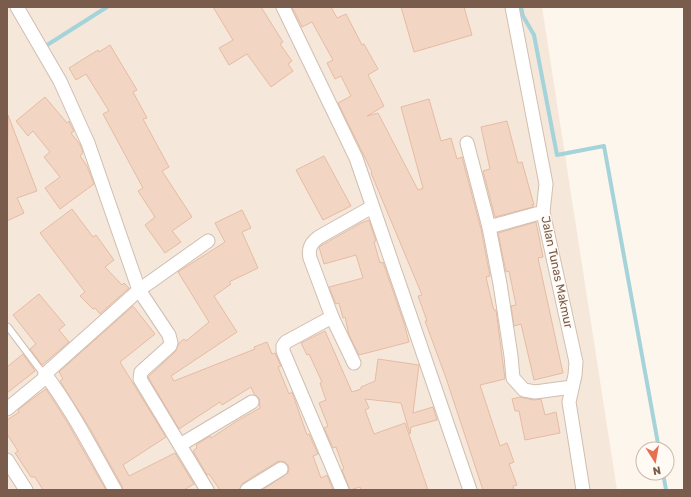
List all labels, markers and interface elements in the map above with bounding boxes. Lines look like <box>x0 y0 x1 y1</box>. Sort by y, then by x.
street label: Jalan Tunas Makmur <box>538 214 576 330</box>
north arrow <box>635 441 675 481</box>
text: N <box>652 463 662 477</box>

